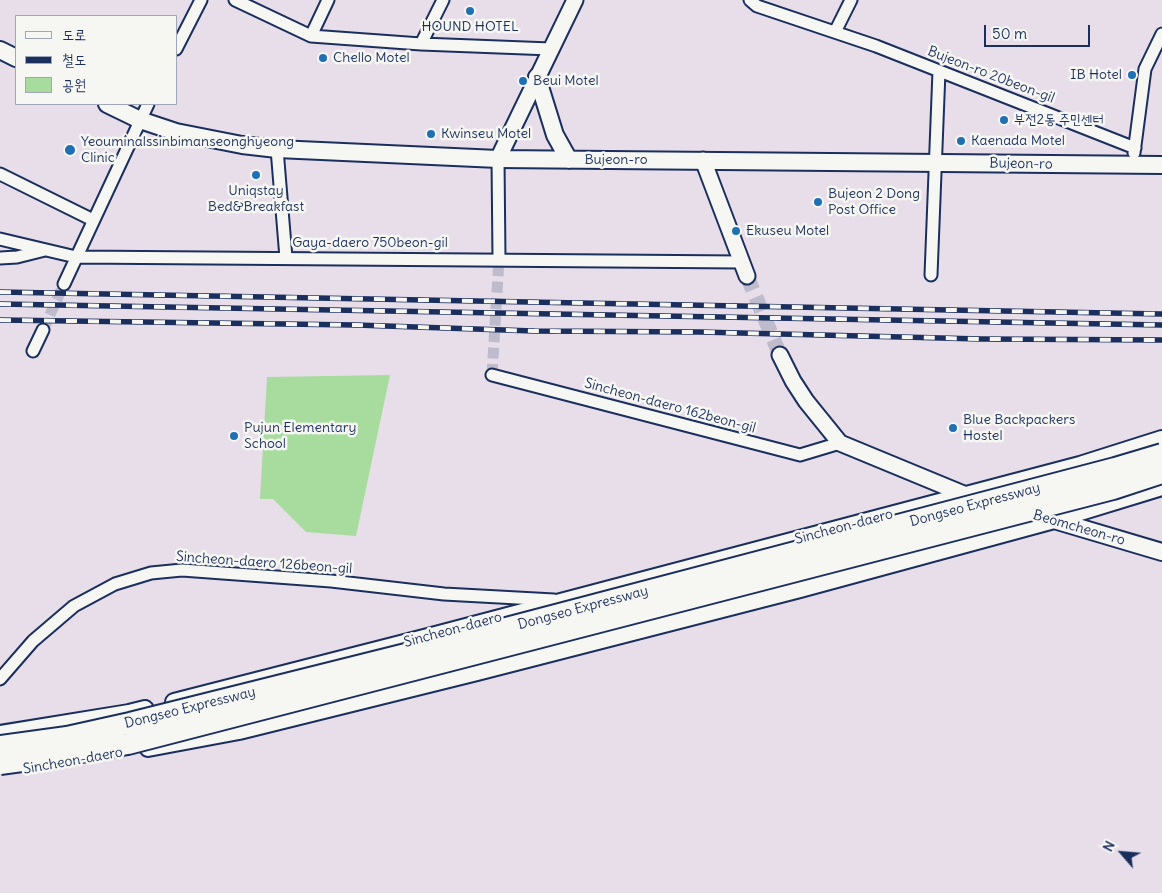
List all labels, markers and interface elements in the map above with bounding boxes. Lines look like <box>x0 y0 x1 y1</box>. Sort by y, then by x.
marker: HOUND HOTEL <box>464 5 476 17</box>
legend <box>15 15 178 105</box>
scale bar <box>987 15 1093 47</box>
place label: HOUND HOTEL <box>421 19 519 35</box>
text: 50 m <box>992 24 1027 43</box>
text: 도로 <box>62 25 86 44</box>
street label: Bujeon-ro 20beon-gil <box>925 43 1057 107</box>
text: 철도 <box>62 50 86 69</box>
place label: Chello Motel <box>333 50 410 66</box>
marker: Chello Motel <box>317 52 329 64</box>
place label: IB Hotel <box>1070 67 1122 83</box>
marker: IB Hotel <box>1126 69 1138 81</box>
place label: Beui Motel <box>533 73 599 89</box>
text: 공원 <box>62 75 86 94</box>
marker: Beui Motel <box>517 75 529 87</box>
place label: 부전2동 주민센터 <box>1014 112 1104 128</box>
marker: 부전2동 주민센터 <box>998 114 1010 126</box>
place label: Kwinseu Motel <box>441 126 531 142</box>
marker: Kwinseu Motel <box>425 128 437 140</box>
place label: Kaenada Motel <box>971 133 1065 149</box>
place label: Yeouminalssinbimanseonghyeong Clinic <box>81 134 294 166</box>
marker: Kaenada Motel <box>955 135 967 147</box>
marker: Yeouminalssinbimanseonghyeong Clinic <box>63 143 77 157</box>
street label: Bujeon-ro <box>584 152 648 168</box>
street label: Bujeon-ro <box>989 155 1053 173</box>
marker: Uniqstay Bed&Breakfast <box>250 169 262 181</box>
place label: Uniqstay Bed&Breakfast <box>208 183 304 216</box>
place label: Bujeon 2 Dong Post Office <box>828 186 920 218</box>
marker: Bujeon 2 Dong Post Office <box>812 196 824 208</box>
place label: Ekuseu Motel <box>746 223 829 239</box>
marker: Ekuseu Motel <box>730 225 742 237</box>
street label: Gaya-daero 750beon-gil <box>292 235 448 251</box>
street label: Sincheon-daero 162beon-gil <box>583 375 757 437</box>
place label: Blue Backpackers Hostel <box>963 412 1075 444</box>
place label: Pujun Elementary School <box>244 420 356 452</box>
marker: Blue Backpackers Hostel <box>947 422 959 434</box>
marker: Pujun Elementary School <box>228 430 240 442</box>
street label: Dongseo Expressway <box>908 480 1042 530</box>
street label: Sincheon-daero <box>793 506 895 548</box>
street label: Beomcheon-ro <box>1031 507 1127 549</box>
street label: Sincheon-daero 126beon-gil <box>175 548 353 578</box>
street label: Dongseo Expressway <box>516 583 650 633</box>
street label: Sincheon-daero <box>402 609 504 651</box>
street label: Dongseo Expressway <box>123 684 257 732</box>
street label: Sincheon-daero <box>22 744 124 778</box>
north arrow <box>1097 828 1147 878</box>
text: N <box>1098 838 1119 855</box>

